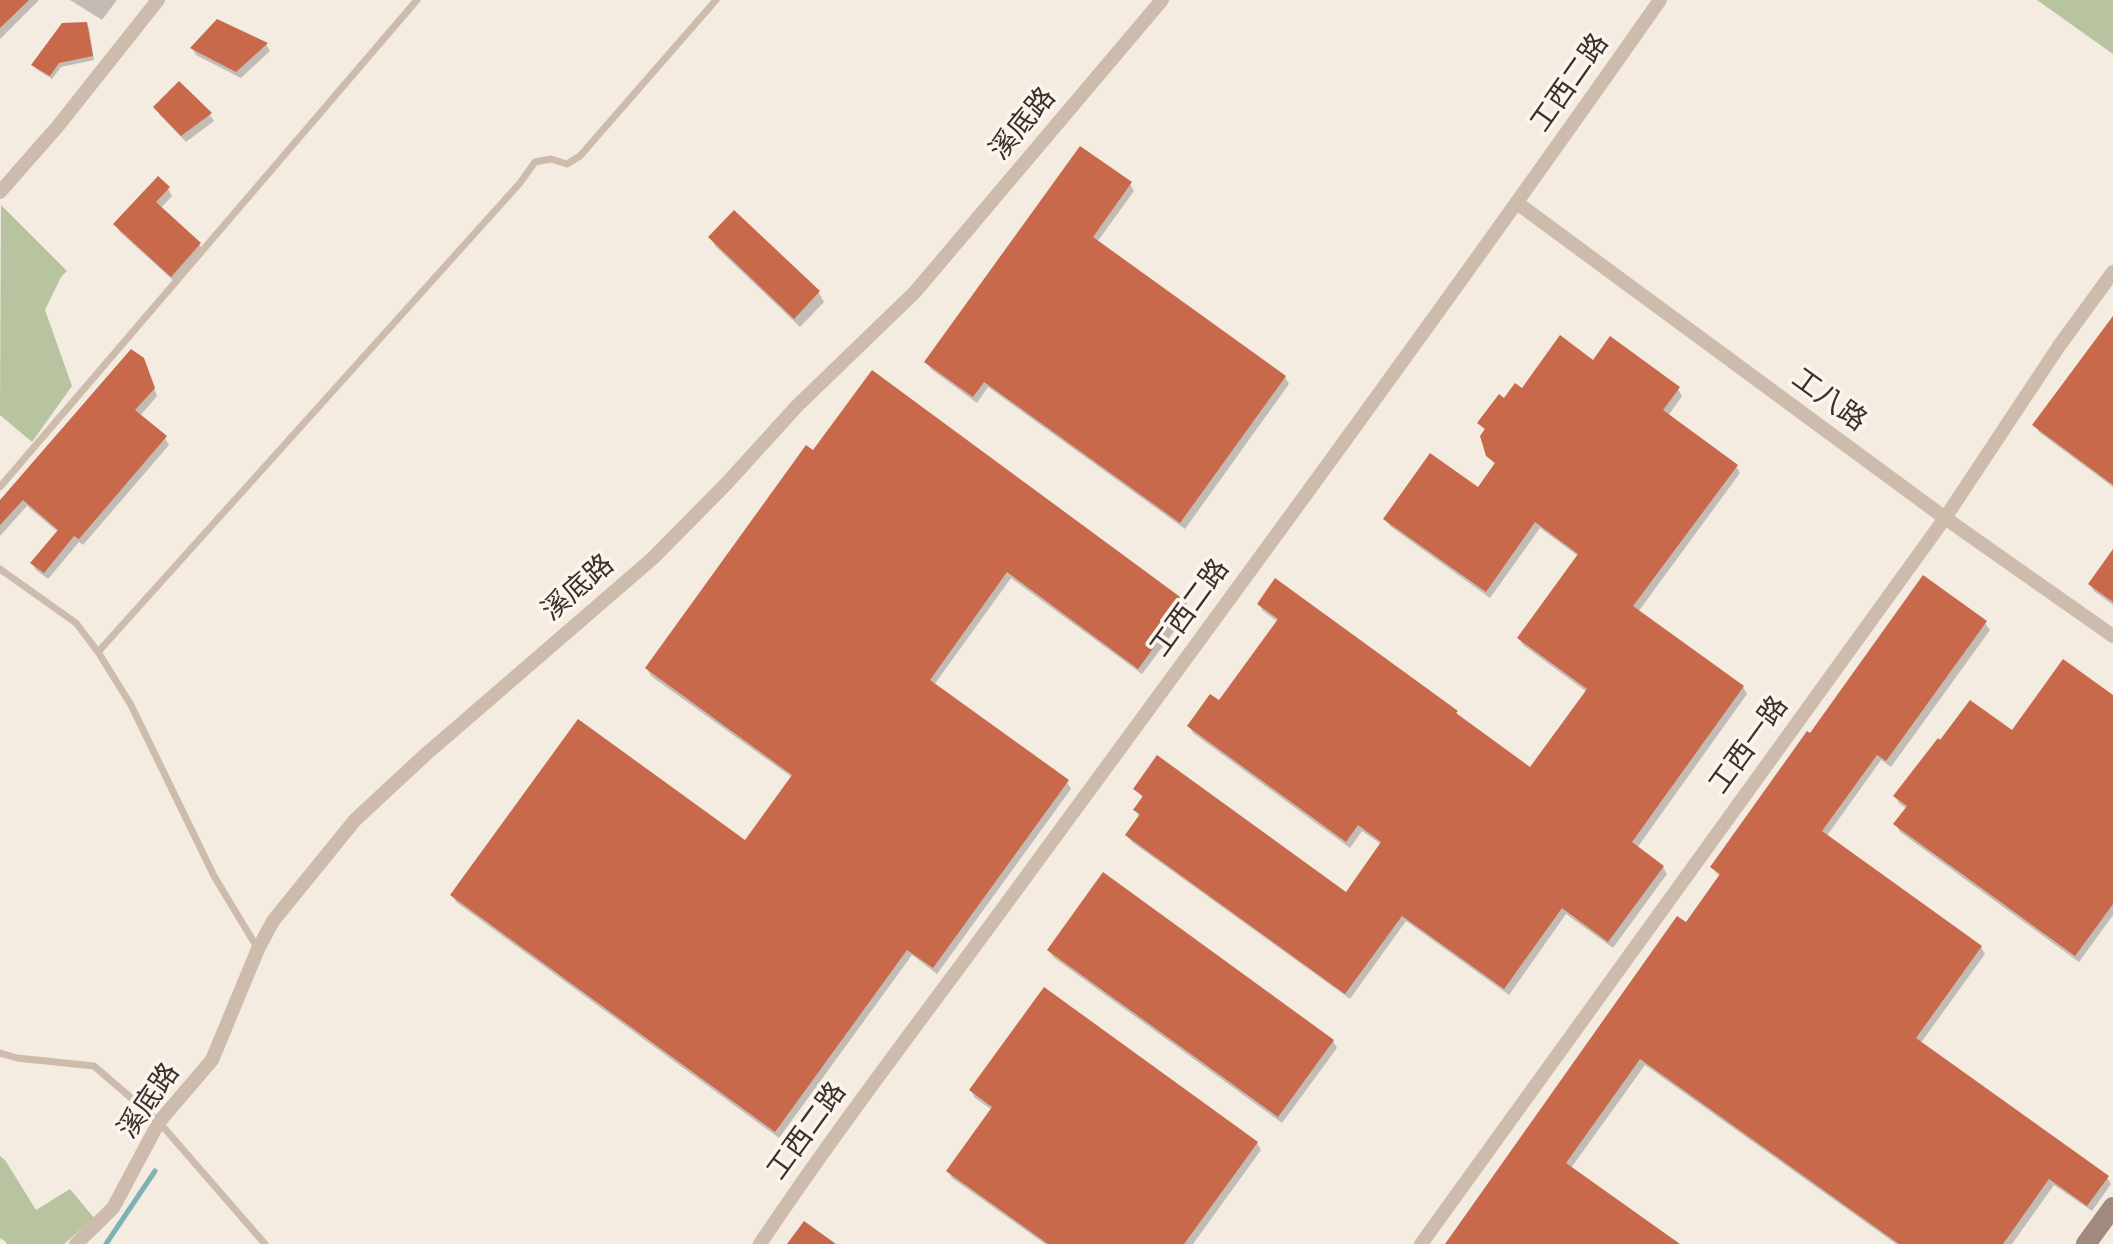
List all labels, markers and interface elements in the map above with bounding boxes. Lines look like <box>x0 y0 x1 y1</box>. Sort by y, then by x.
street label: 工西二路 <box>1524 27 1616 139</box>
street label: 溪底路 <box>983 81 1063 167</box>
street label: 工八路 <box>1785 362 1873 438</box>
street label: 溪底路 <box>535 548 621 628</box>
street label: 工西二路 <box>1143 553 1237 663</box>
street label: 工西一路 <box>1702 690 1796 800</box>
street label: 溪底路 <box>111 1057 187 1145</box>
street label: 工西二路 <box>760 1076 854 1186</box>

